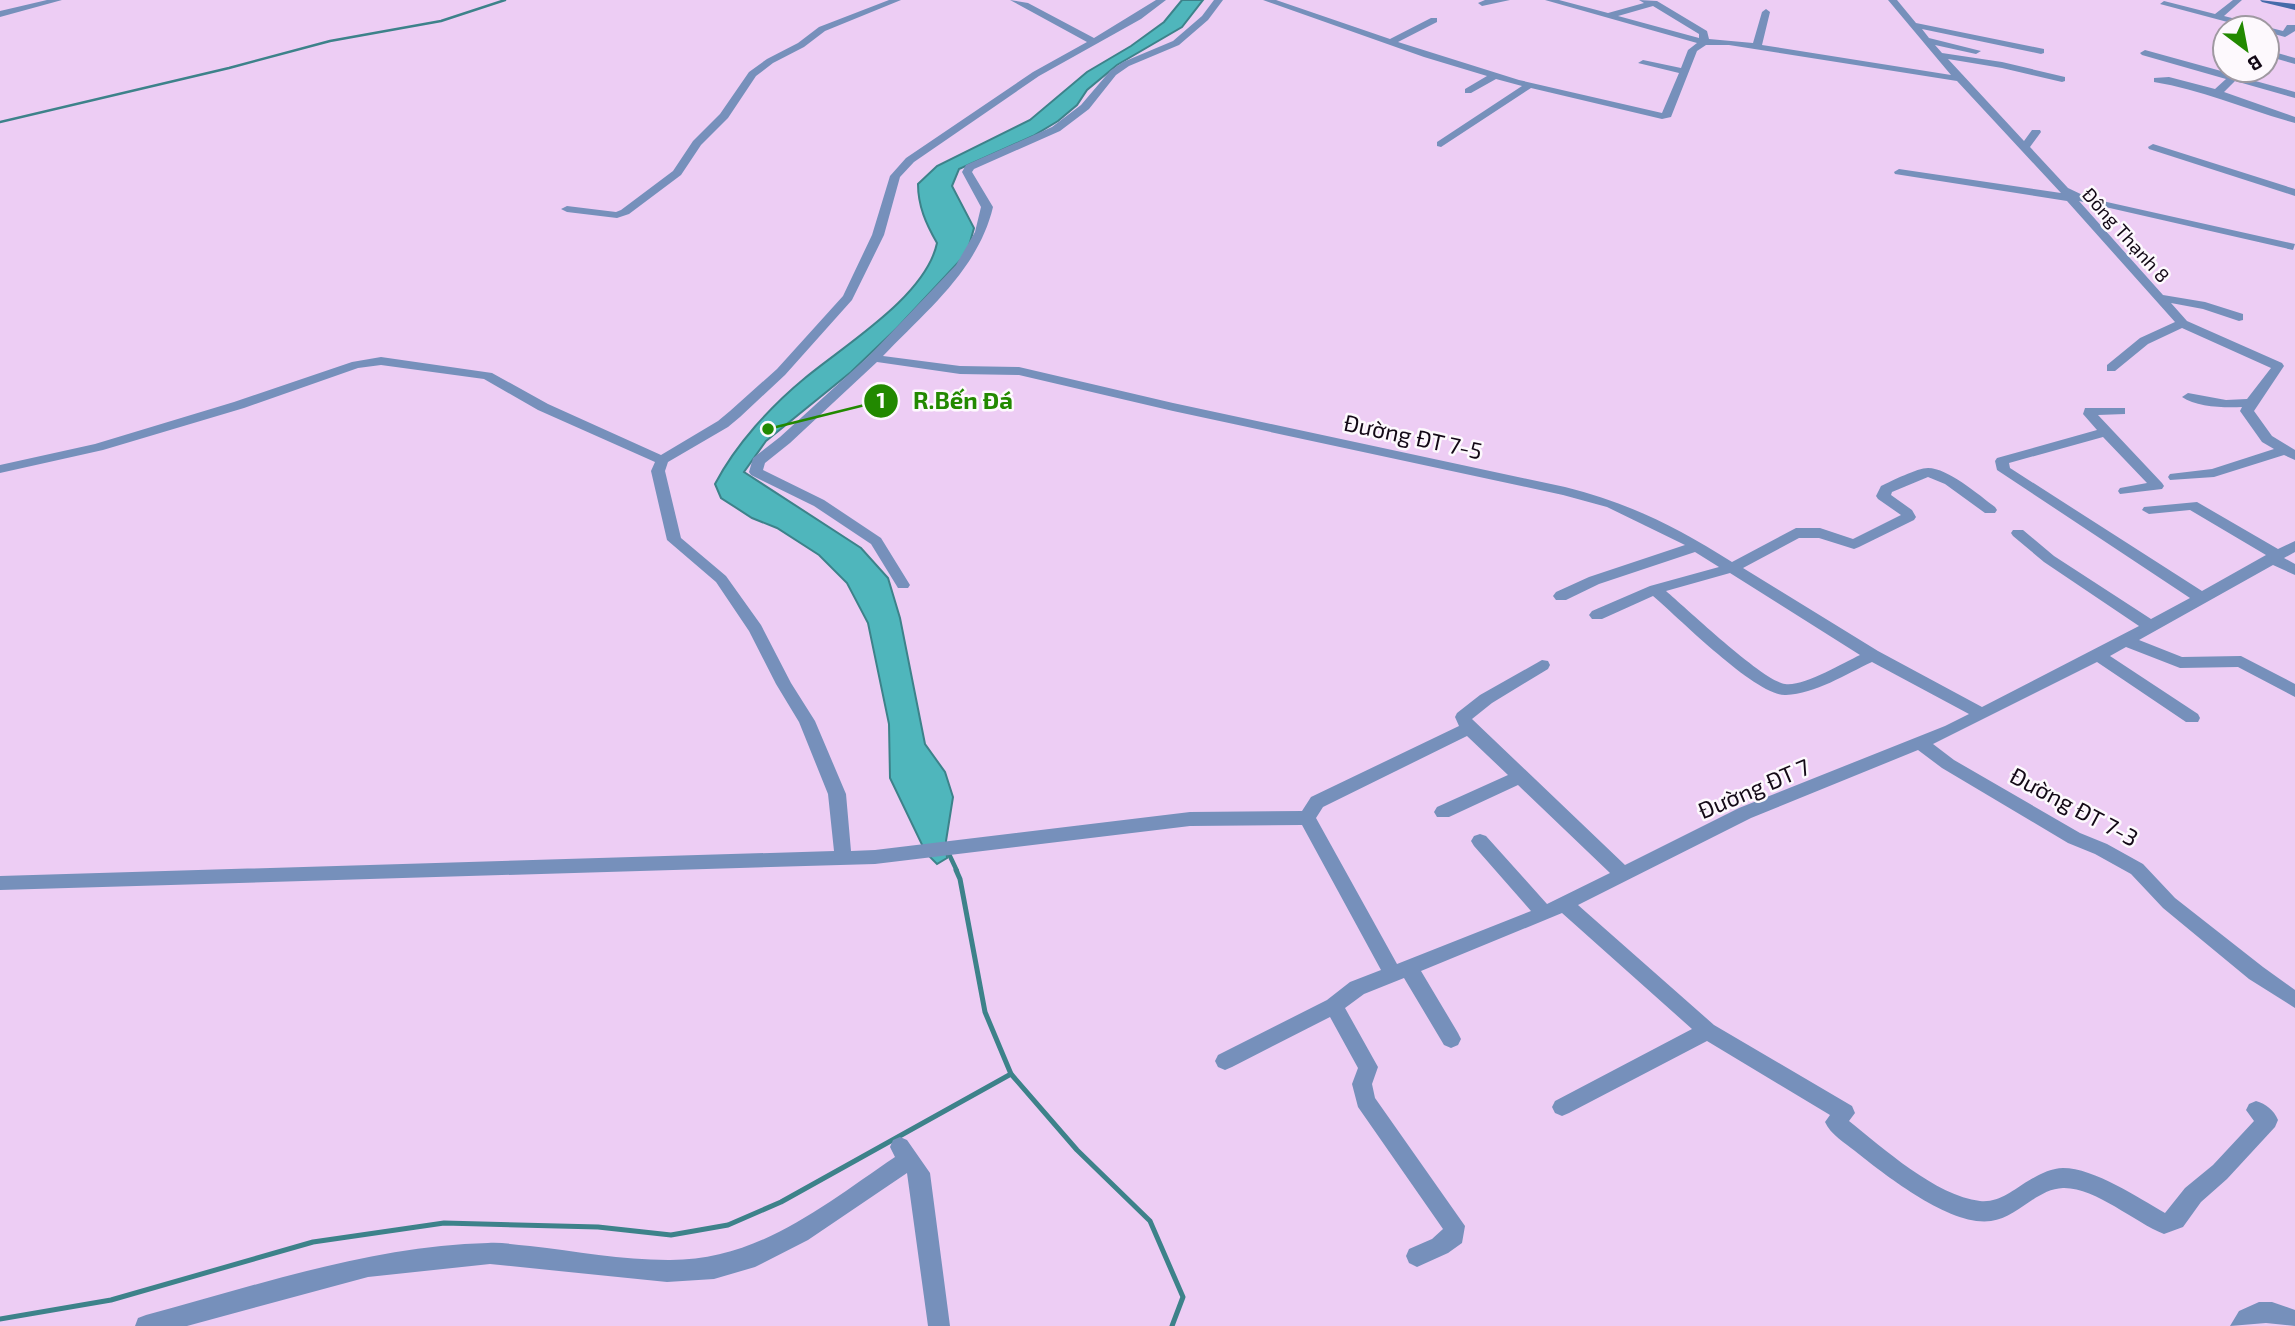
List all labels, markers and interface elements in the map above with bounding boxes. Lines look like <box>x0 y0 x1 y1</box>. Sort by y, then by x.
north arrow <box>2211 14 2281 84</box>
text: B <box>2244 51 2267 77</box>
street label: Đông Thạnh 8 <box>2078 183 2175 287</box>
callout: R.Bến Đá <box>864 378 1027 423</box>
text: R.Bến Đá <box>913 385 1013 414</box>
text: 1 <box>876 387 886 412</box>
street label: Đường ĐT 7-5 <box>1341 408 1485 464</box>
street label: Đường ĐT 7 <box>1694 752 1814 824</box>
street label: Đường ĐT 7-3 <box>2006 761 2143 852</box>

